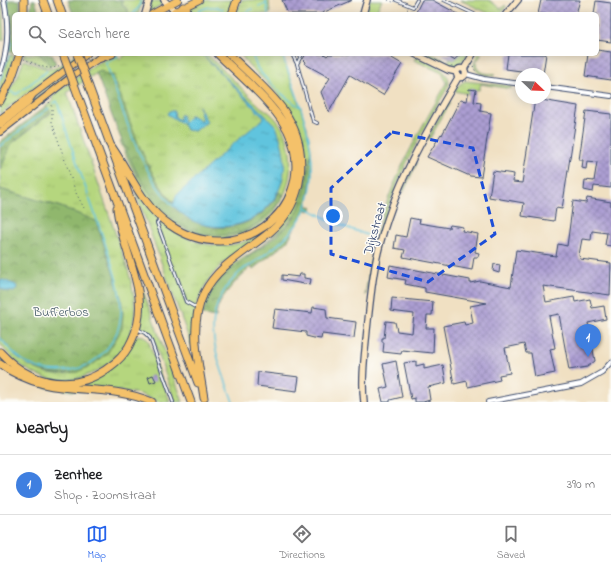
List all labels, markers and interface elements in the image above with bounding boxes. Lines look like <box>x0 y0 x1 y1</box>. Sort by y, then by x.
search box <box>12 12 599 56</box>
icon: search <box>26 23 48 45</box>
text: Search here <box>58 23 130 45</box>
north arrow <box>515 68 551 104</box>
street label: Dijkstraat <box>359 199 392 258</box>
your location <box>323 206 343 226</box>
park label: Bufferbos <box>32 303 89 322</box>
pin: 1 <box>575 324 601 357</box>
text: Nearby <box>16 416 68 441</box>
text: Zenthee <box>54 464 102 486</box>
text: 1 <box>27 475 31 494</box>
text: 390 m <box>567 475 595 494</box>
text: Shop · Zoomstraat <box>54 486 156 505</box>
tab: Map <box>86 523 108 563</box>
tab: Directions <box>279 523 325 563</box>
tab: Saved <box>497 523 525 563</box>

